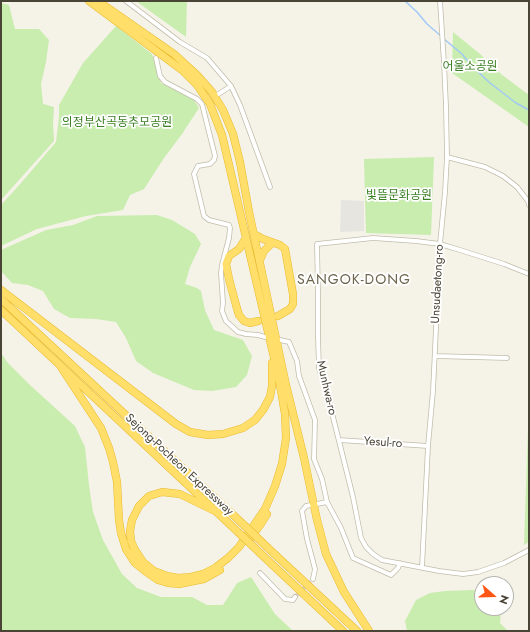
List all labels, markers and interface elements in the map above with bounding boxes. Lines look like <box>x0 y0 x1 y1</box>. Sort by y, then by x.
park label: 어울소공원 <box>442 60 498 74</box>
park label: 의정부산곡동추모공원 <box>62 116 172 130</box>
park label: 빛뜰문화공원 <box>366 189 432 203</box>
street label: Unsudaetong-ro <box>429 244 447 324</box>
district label: SANGOK-DONG <box>297 273 411 289</box>
street label: Munhwa-ro <box>313 359 339 417</box>
street label: Sejong-Pocheon Expressway <box>122 411 236 519</box>
street label: Yesul-ro <box>363 434 403 452</box>
north arrow <box>474 576 514 616</box>
text: N <box>495 593 513 607</box>

